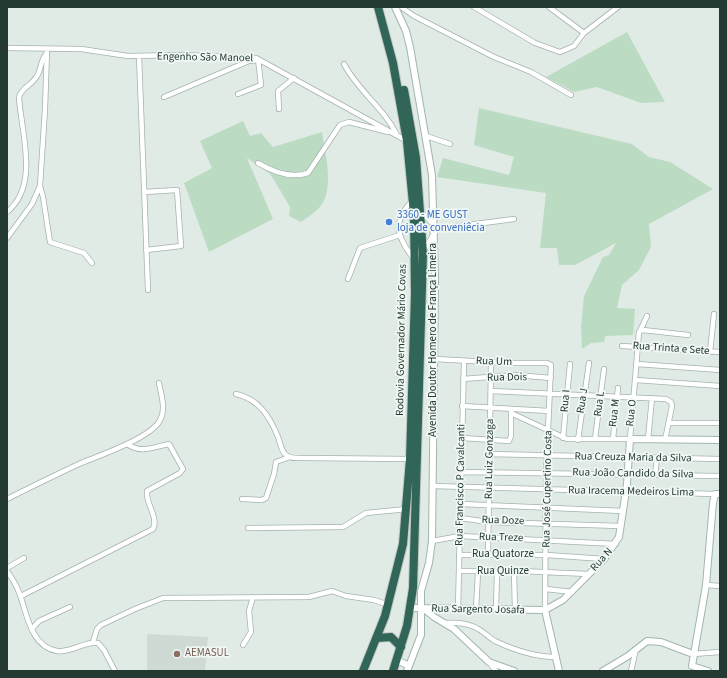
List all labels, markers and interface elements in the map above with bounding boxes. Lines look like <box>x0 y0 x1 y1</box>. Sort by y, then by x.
street label: Engenho São Manoel <box>157 51 253 65</box>
place label: 3360 - ME GUST loja de conveniêcia <box>397 209 485 235</box>
marker: 3360 - ME GUST loja de conveniêcia <box>384 217 394 227</box>
street label: Avenida Doutor Homero de França Limeira <box>427 243 441 437</box>
street label: Rodovia Governador Mário Covas <box>394 264 410 416</box>
street label: Rua Trinta e Sete <box>632 340 710 358</box>
street label: Rua Um <box>476 355 512 369</box>
street label: Rua Dois <box>487 371 527 385</box>
street label: Rua J <box>575 387 591 415</box>
street label: Rua I <box>558 389 574 413</box>
street label: Rua L <box>592 391 608 417</box>
street label: Rua M <box>607 398 623 428</box>
street label: Rua O <box>624 399 640 427</box>
street label: Rua Luiz Gonzaga <box>483 419 497 499</box>
street label: Rua Francisco P Cavalcanti <box>453 424 469 546</box>
street label: Rua José Cupertino Costa <box>540 430 556 548</box>
street label: Rua Creuza Maria da Silva <box>574 450 692 466</box>
street label: Rua João Candido da Silva <box>572 466 694 482</box>
street label: Rua Iracema Medeiros Lima <box>568 484 694 500</box>
street label: Rua Doze <box>481 514 525 528</box>
street label: Rua Treze <box>479 531 523 545</box>
street label: Rua N <box>588 546 616 574</box>
street label: Rua Quatorze <box>472 548 534 562</box>
street label: Rua Quinze <box>477 565 529 579</box>
street label: Rua Sargento Josafa <box>431 603 525 617</box>
place label: AEMASUL <box>185 647 229 661</box>
marker: AEMASUL <box>172 649 182 659</box>

